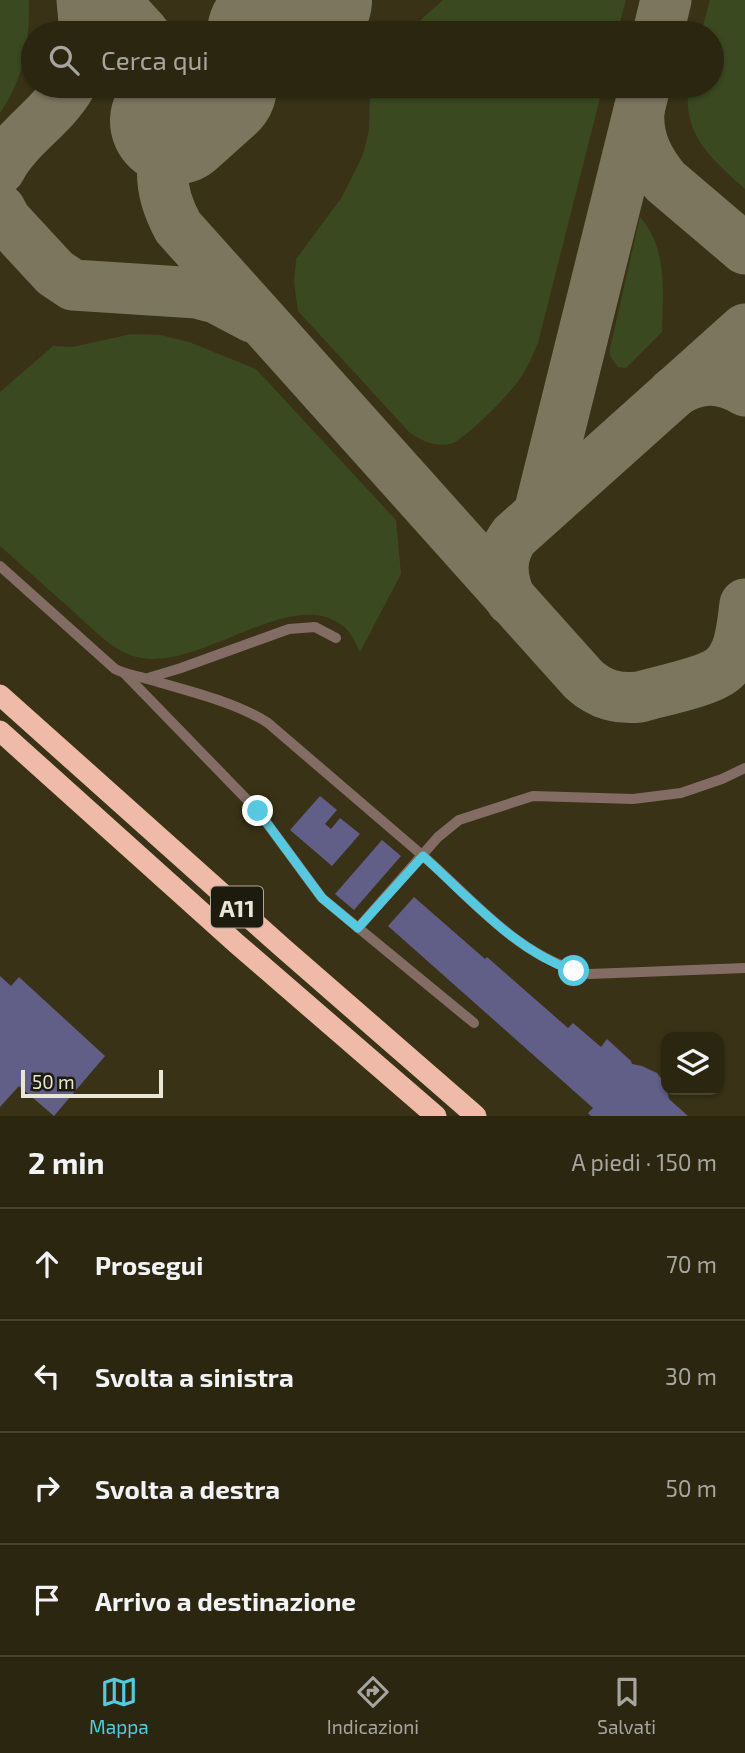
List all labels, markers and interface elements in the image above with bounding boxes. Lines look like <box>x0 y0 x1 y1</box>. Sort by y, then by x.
search box <box>21 21 724 98</box>
icon: search <box>45 41 83 79</box>
text: Cerca qui <box>101 44 209 75</box>
route end <box>242 795 273 826</box>
road number: A11 <box>211 887 263 928</box>
route start <box>558 955 589 986</box>
map controls <box>661 1032 724 1095</box>
button: layers <box>661 1032 724 1095</box>
scale bar <box>21 1067 163 1099</box>
text: 50 m <box>32 1070 75 1093</box>
text: 2 min <box>28 1144 105 1180</box>
text: A piedi · 150 m <box>572 1148 717 1176</box>
icon: ahead <box>28 1245 66 1283</box>
text: Prosegui <box>95 1249 203 1280</box>
text: 70 m <box>666 1250 717 1278</box>
icon: left <box>28 1357 66 1395</box>
text: Svolta a sinistra <box>95 1361 294 1392</box>
text: 30 m <box>665 1362 717 1390</box>
icon: right <box>28 1469 66 1507</box>
text: Svolta a destra <box>95 1473 280 1504</box>
text: 50 m <box>666 1474 717 1502</box>
icon: arrive <box>28 1581 66 1619</box>
text: Arrivo a destinazione <box>95 1585 356 1616</box>
tab: Mappa <box>89 1673 149 1738</box>
tab: Indicazioni <box>327 1673 419 1738</box>
tab: Salvati <box>597 1673 656 1738</box>

